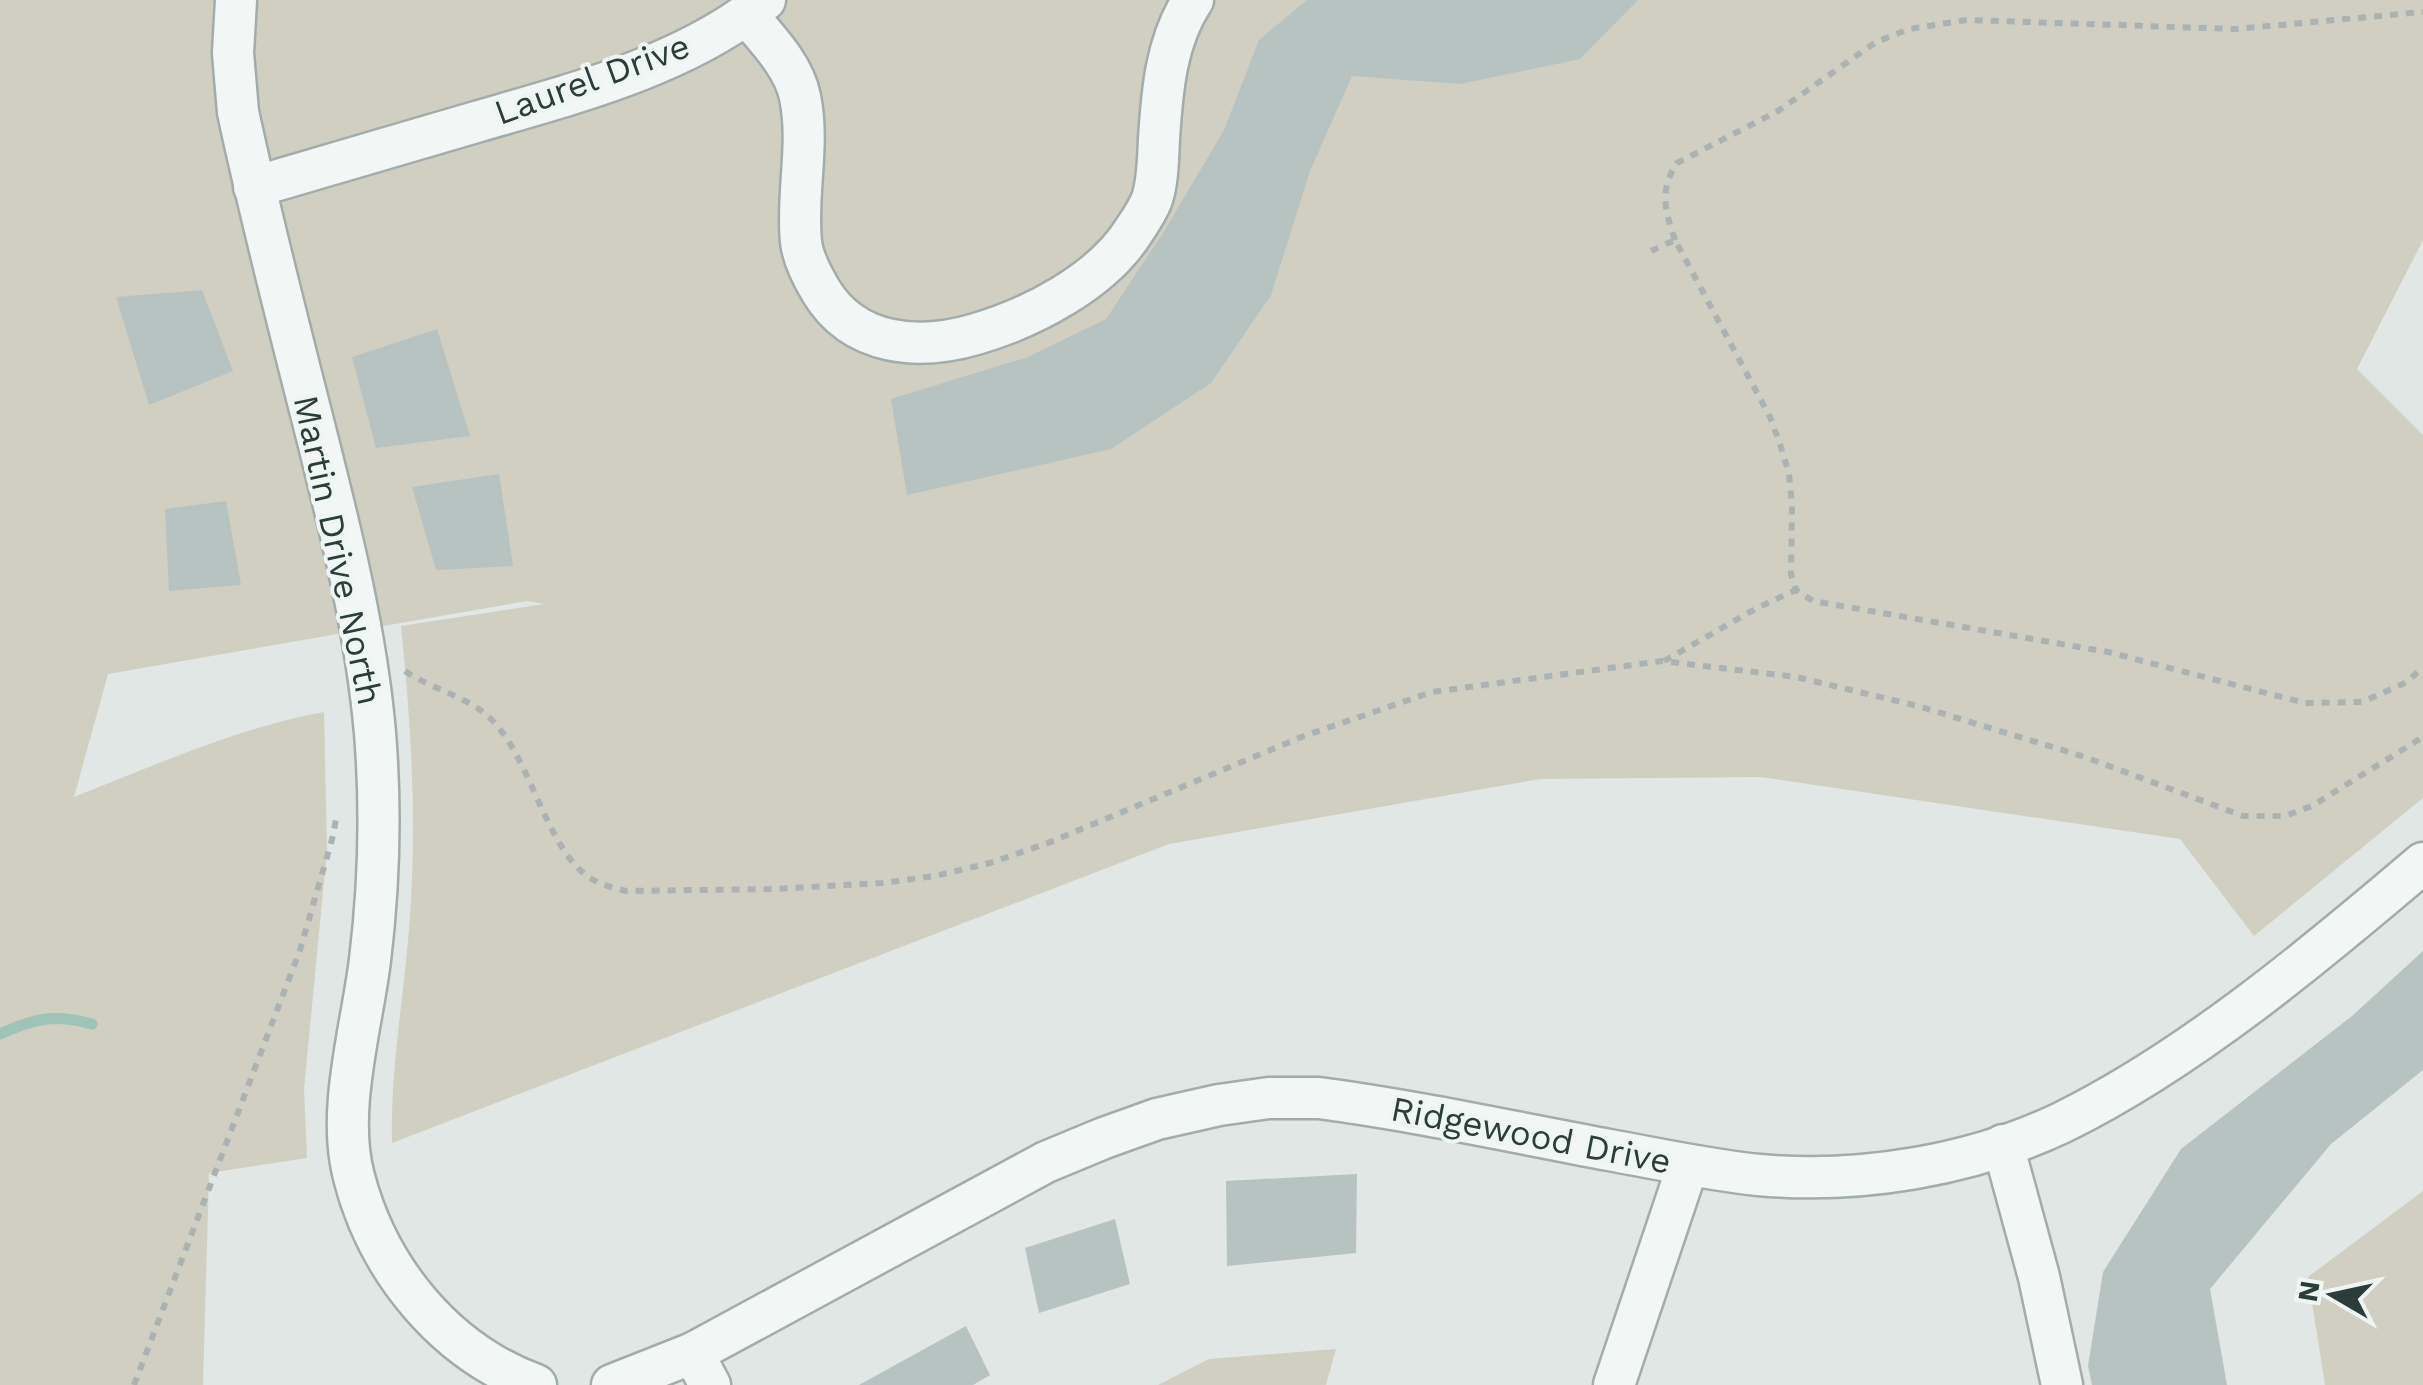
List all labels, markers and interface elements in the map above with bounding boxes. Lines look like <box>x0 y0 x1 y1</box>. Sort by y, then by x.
street label: Laurel Drive <box>489 24 695 134</box>
street label: Martin Drive North <box>285 391 391 709</box>
street label: Ridgewood Drive <box>1387 1087 1675 1183</box>
north arrow <box>2283 1245 2383 1345</box>
text: N <box>2291 1278 2327 1304</box>

